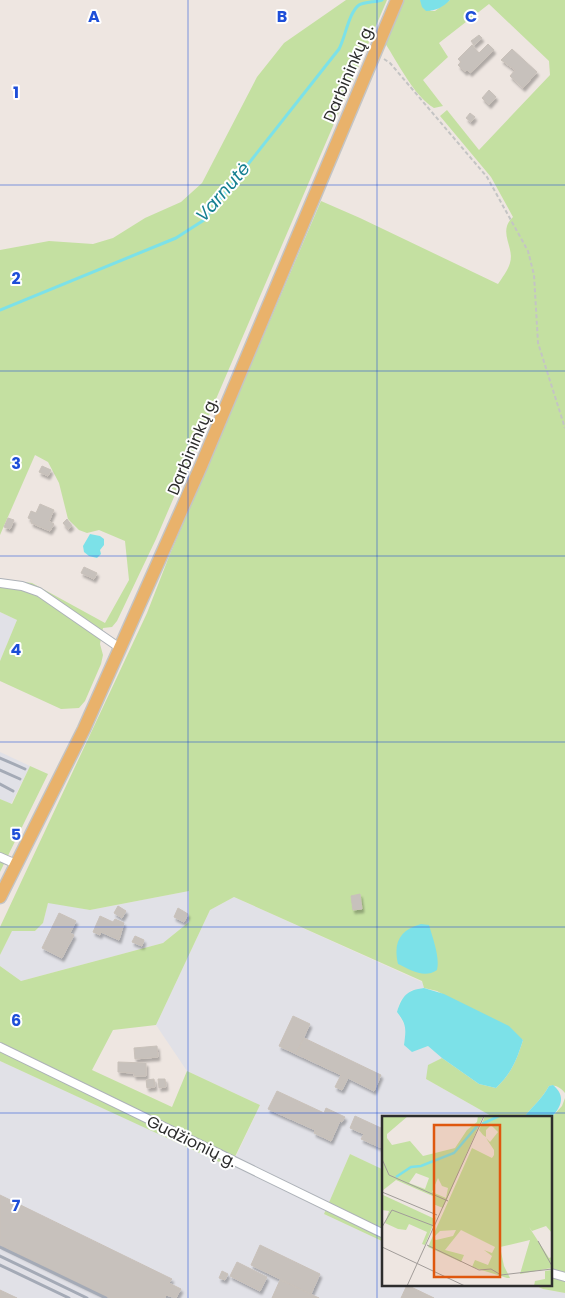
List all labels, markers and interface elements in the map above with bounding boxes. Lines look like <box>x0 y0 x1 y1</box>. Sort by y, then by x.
text: A <box>88 5 100 28</box>
text: B <box>277 5 287 28</box>
text: C <box>465 5 477 28</box>
street label: Darbininkų g. <box>318 21 379 126</box>
text: 1 <box>13 81 19 104</box>
water label: Varnutė <box>190 156 256 227</box>
text: 2 <box>11 267 21 290</box>
street label: Darbininkų g. <box>162 394 223 499</box>
text: 3 <box>11 452 21 475</box>
text: 4 <box>11 638 22 661</box>
text: 5 <box>11 823 21 846</box>
text: 6 <box>11 1009 21 1032</box>
street label: Gudžionių g. <box>143 1110 241 1173</box>
inset map <box>382 1116 552 1286</box>
text: 7 <box>12 1194 21 1217</box>

